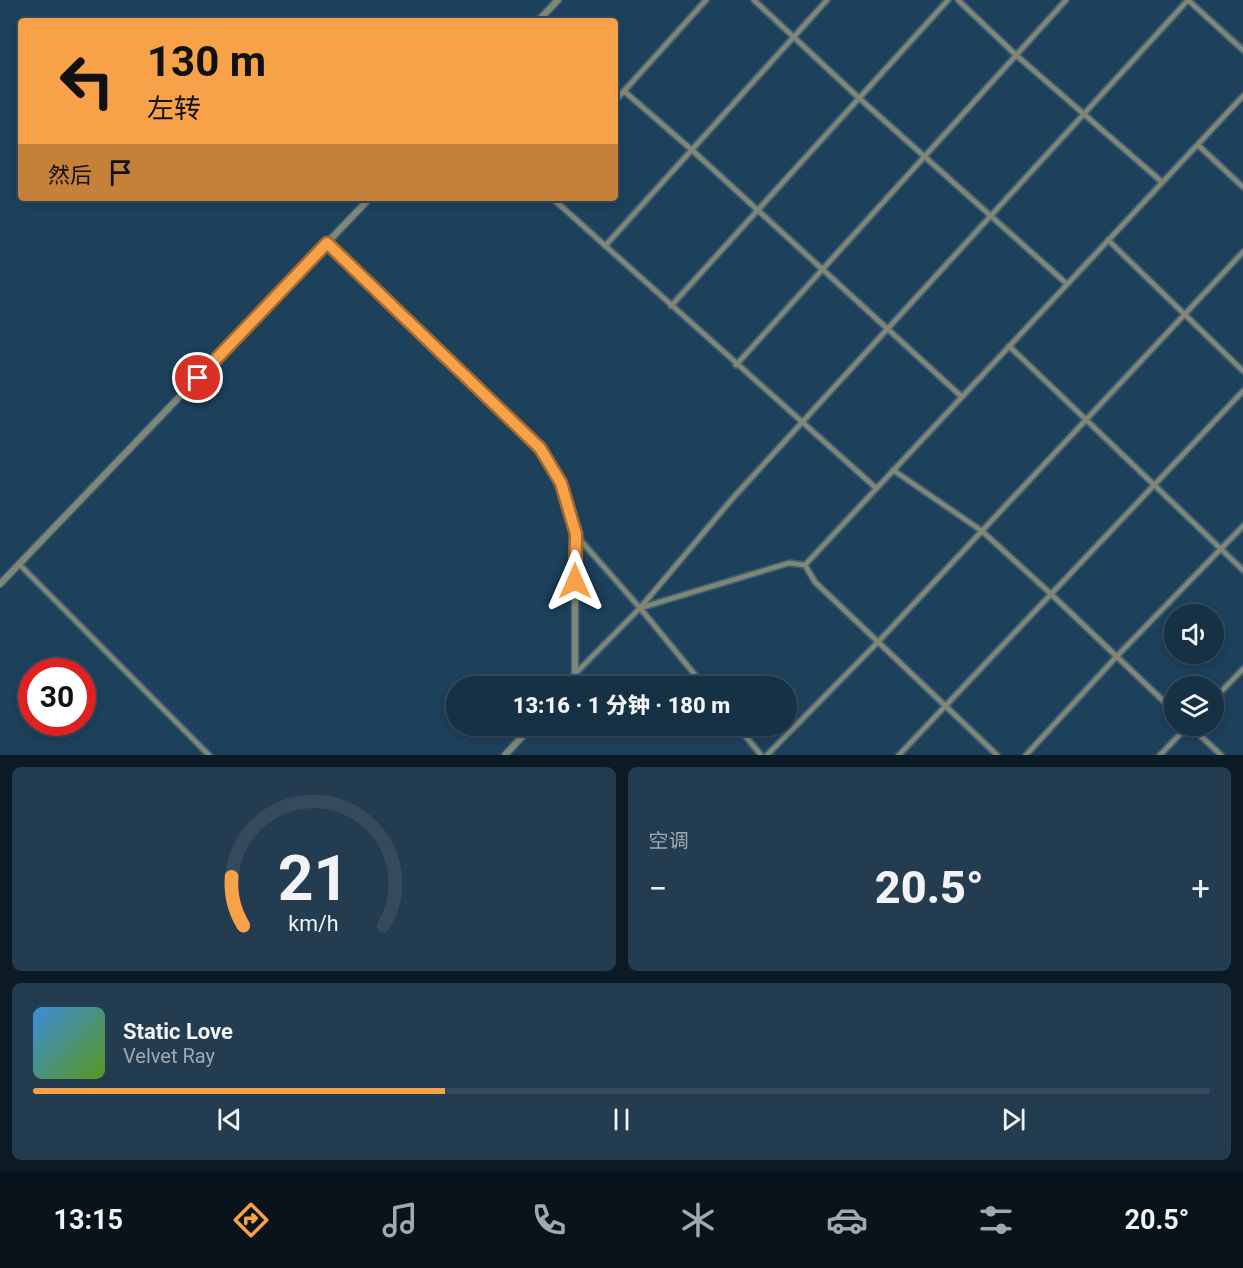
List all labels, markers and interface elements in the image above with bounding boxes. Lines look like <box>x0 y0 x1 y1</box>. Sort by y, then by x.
text: 130 m <box>147 37 266 86</box>
icon: left <box>48 42 126 120</box>
text: 左转 <box>147 93 201 125</box>
icon: arrive <box>104 156 137 189</box>
text: 然后 <box>48 163 92 188</box>
pin <box>172 352 223 403</box>
icon: arrive <box>181 361 214 394</box>
position arrow <box>543 549 607 613</box>
map controls <box>1164 604 1224 736</box>
button: sound <box>1164 604 1224 664</box>
speed limit sign: 30 <box>18 658 96 736</box>
button: layers <box>1164 676 1224 736</box>
text: 13:16 · 1 分钟 · 180 m <box>513 693 730 718</box>
text: 空调 <box>649 829 689 853</box>
text: 21 <box>278 842 350 915</box>
text: 20.5° <box>875 861 984 914</box>
text: − <box>649 869 667 908</box>
text: + <box>1191 869 1210 908</box>
text: km/h <box>289 911 339 936</box>
text: Static Love <box>123 1019 233 1044</box>
text: Velvet Ray <box>123 1044 215 1068</box>
icon: previous <box>213 1103 246 1136</box>
icon: pause <box>605 1103 638 1136</box>
icon: next <box>997 1103 1030 1136</box>
icon: directions <box>230 1199 272 1241</box>
icon: music <box>379 1199 421 1241</box>
icon: phone <box>528 1199 570 1241</box>
icon: climate <box>677 1199 719 1241</box>
icon: car <box>826 1199 868 1241</box>
icon: filters <box>975 1199 1017 1241</box>
text: 13:15 <box>54 1204 123 1236</box>
text: 20.5° <box>1125 1204 1189 1236</box>

